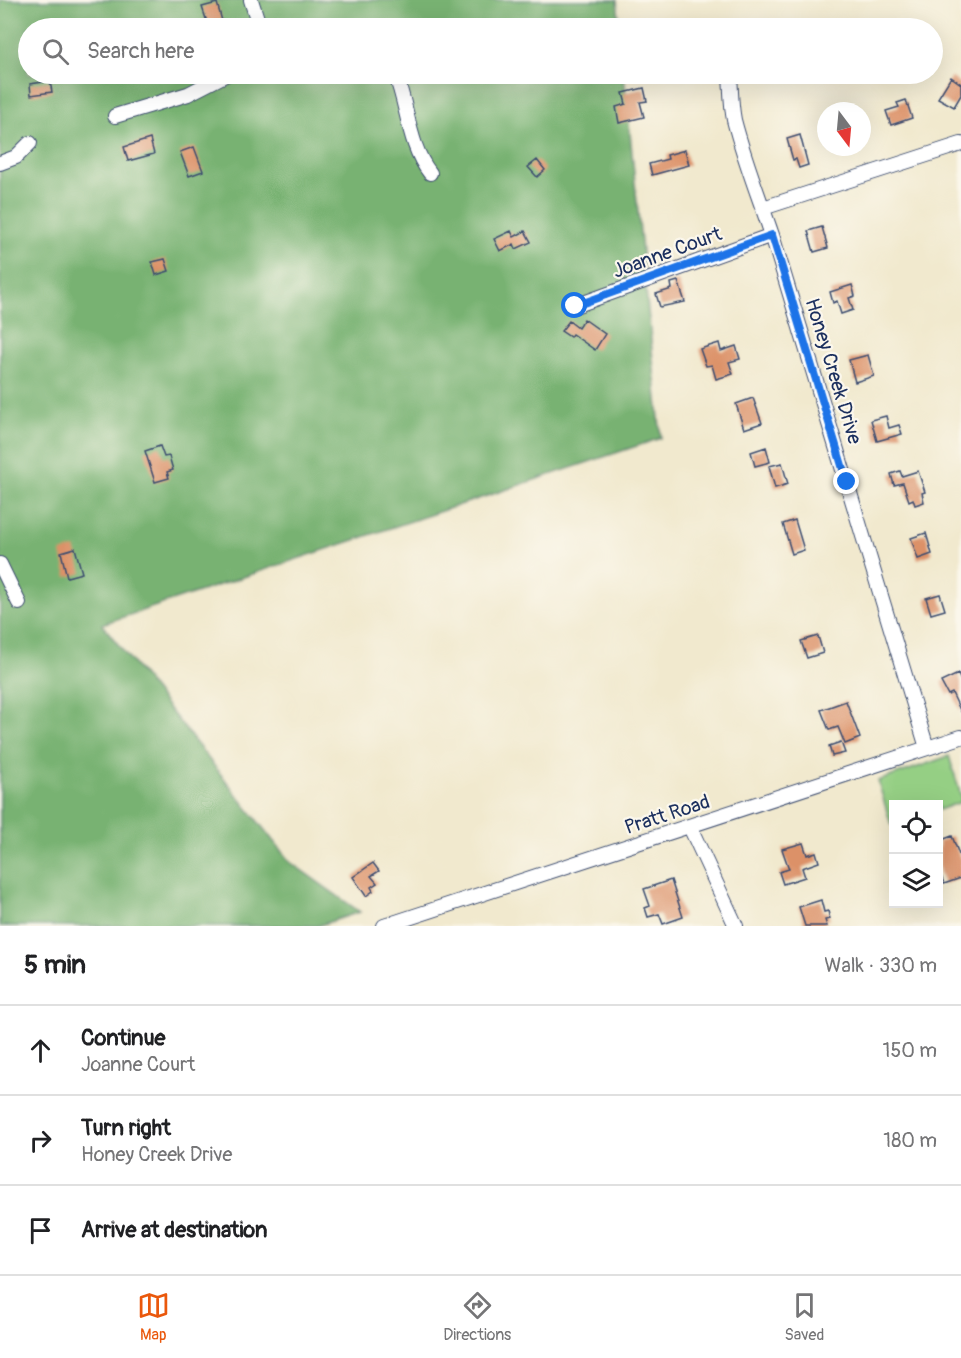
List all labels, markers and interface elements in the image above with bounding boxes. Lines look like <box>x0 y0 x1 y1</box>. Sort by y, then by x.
search box <box>18 18 943 84</box>
icon: search <box>39 35 72 68</box>
text: Search here <box>87 37 194 65</box>
north arrow <box>817 102 871 156</box>
street label: Joanne Court <box>609 221 726 284</box>
route start <box>561 292 587 318</box>
street label: Honey Creek Drive <box>799 295 868 447</box>
route end <box>833 468 859 494</box>
street label: Pratt Road <box>621 789 713 840</box>
map controls <box>889 800 943 908</box>
button: locate <box>889 800 943 854</box>
button: layers <box>889 854 943 908</box>
text: 5 min <box>24 949 86 981</box>
text: Walk · 330 m <box>824 953 937 978</box>
text: Continue <box>81 1024 165 1052</box>
icon: ahead <box>24 1034 57 1067</box>
text: 150 m <box>883 1038 937 1063</box>
text: Joanne Court <box>81 1052 195 1077</box>
text: Turn right <box>81 1114 171 1142</box>
icon: right <box>24 1124 57 1157</box>
text: 180 m <box>883 1128 937 1153</box>
text: Honey Creek Drive <box>81 1142 232 1167</box>
icon: arrive <box>24 1214 57 1247</box>
text: Arrive at destination <box>81 1216 267 1244</box>
tab: Map <box>137 1289 170 1345</box>
tab: Directions <box>443 1289 511 1345</box>
tab: Saved <box>785 1289 824 1345</box>

